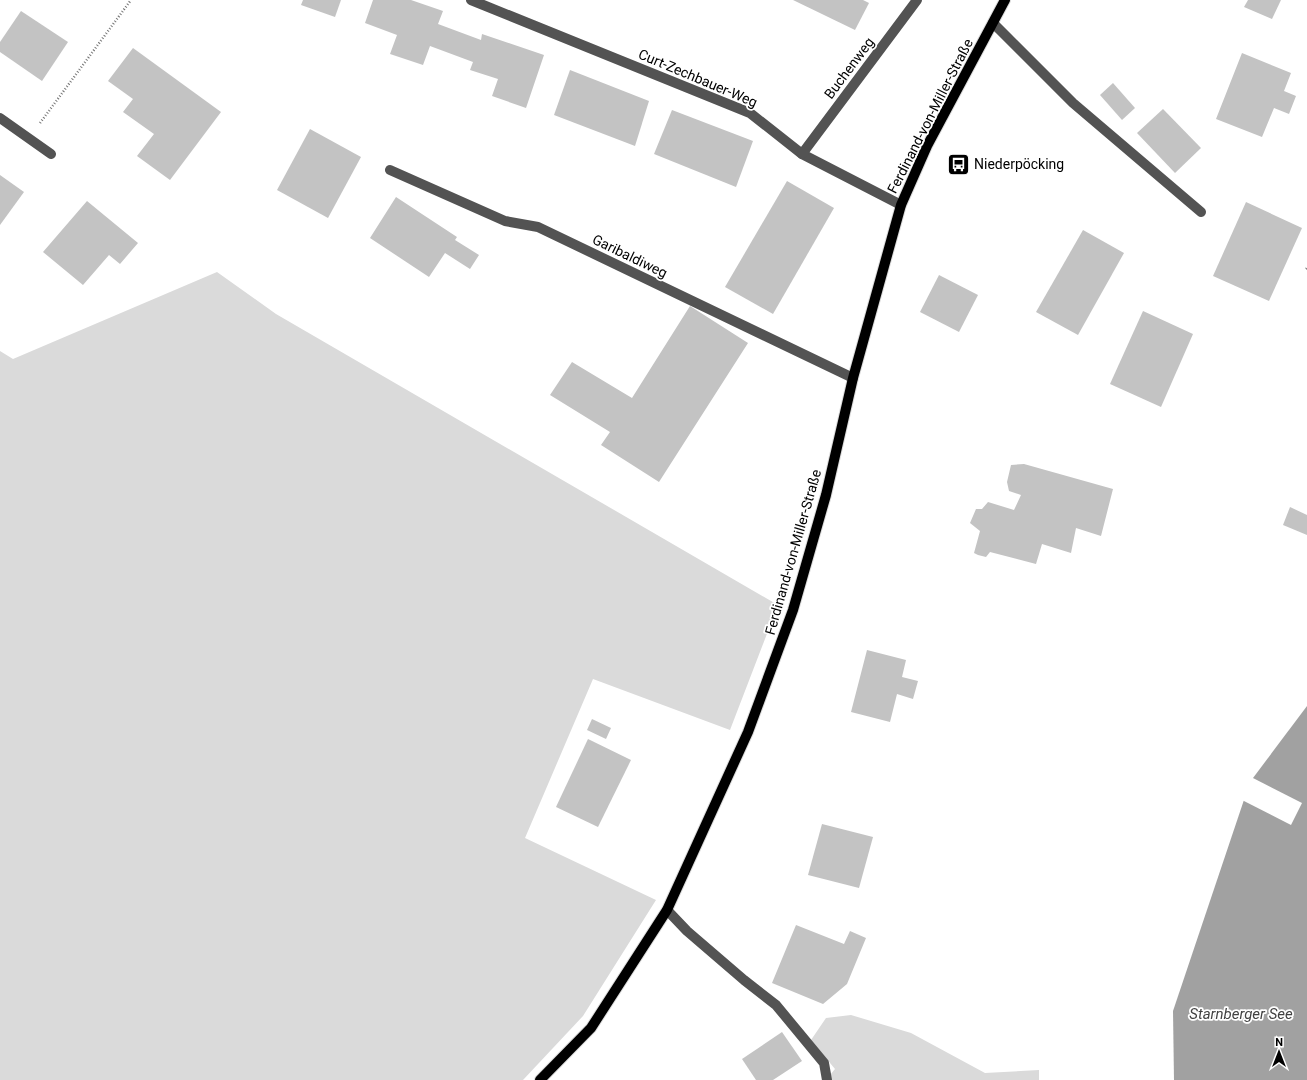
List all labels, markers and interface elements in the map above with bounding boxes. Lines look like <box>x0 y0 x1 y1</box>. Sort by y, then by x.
street label: Buchenweg <box>821 34 877 102</box>
street label: Ferdinand-von-Miller-Straße <box>884 36 976 196</box>
street label: Curt-Zechbauer-Weg <box>636 46 760 110</box>
bus stop icon: Niederpöcking <box>946 151 972 177</box>
place label: Niederpöcking <box>974 156 1064 172</box>
street label: Garibaldiweg <box>590 231 670 281</box>
street label: Ferdinand-von-Miller-Straße <box>762 467 824 637</box>
water label: Starnberger See <box>1189 1005 1293 1023</box>
north arrow <box>1259 1032 1299 1072</box>
text: N <box>1275 1036 1283 1049</box>

